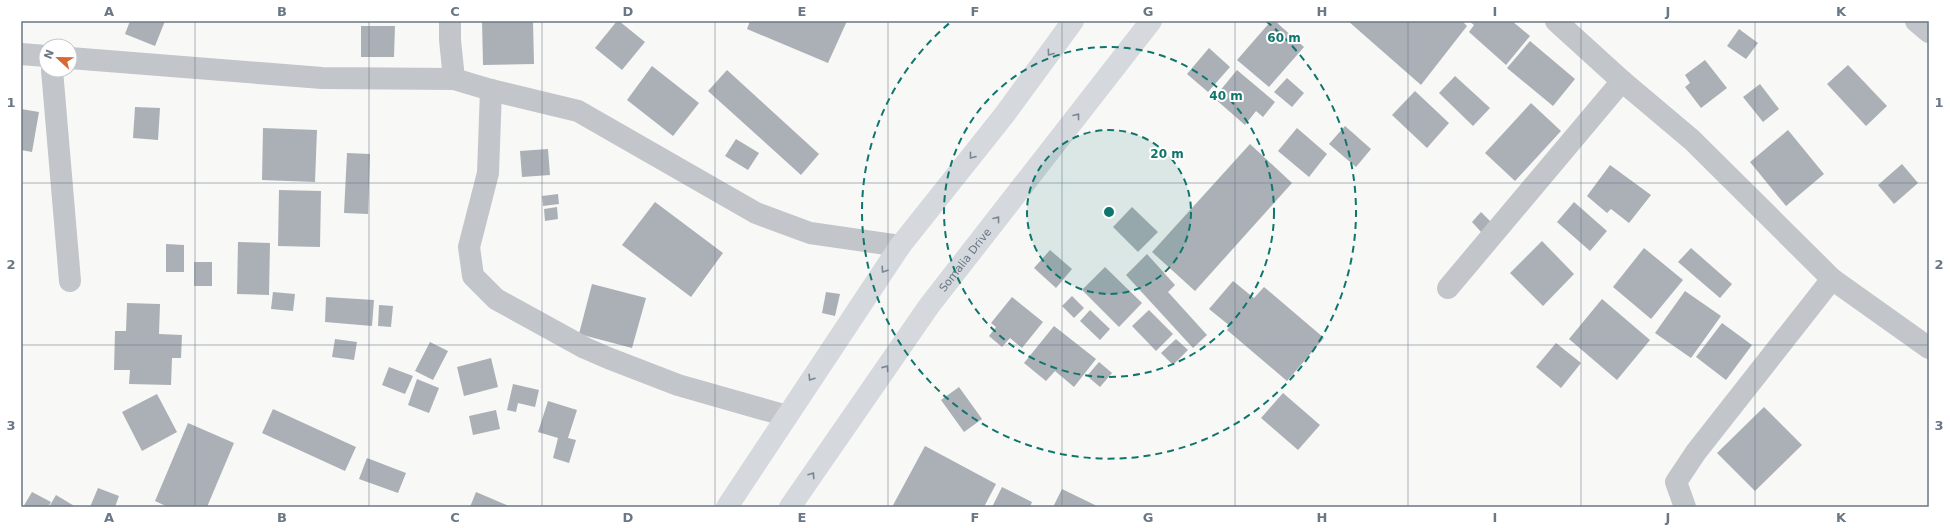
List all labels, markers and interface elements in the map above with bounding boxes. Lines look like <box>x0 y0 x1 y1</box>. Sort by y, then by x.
text: A <box>104 4 114 19</box>
text: B <box>277 4 287 19</box>
text: C <box>450 4 460 19</box>
text: D <box>623 4 634 19</box>
text: E <box>798 4 806 19</box>
text: F <box>971 4 979 19</box>
text: G <box>1143 4 1153 19</box>
text: H <box>1317 4 1327 19</box>
text: I <box>1493 4 1497 19</box>
text: J <box>1665 4 1670 19</box>
text: K <box>1836 4 1847 19</box>
text: 60 m <box>1267 31 1301 45</box>
north arrow <box>38 38 78 78</box>
text: N <box>41 48 57 61</box>
one-way arrow <box>1048 48 1055 55</box>
text: 40 m <box>1209 89 1243 103</box>
text: 1 <box>6 95 16 110</box>
text: 1 <box>1934 95 1944 110</box>
one-way arrow <box>1072 113 1079 120</box>
text: 20 m <box>1150 147 1184 161</box>
one-way arrow <box>969 152 976 159</box>
centre of rings <box>1102 205 1116 219</box>
one-way arrow <box>993 216 1000 223</box>
street label: Somalia Drive <box>937 226 994 294</box>
text: 2 <box>6 257 16 272</box>
text: 2 <box>1934 257 1944 272</box>
one-way arrow <box>882 266 889 273</box>
one-way arrow <box>881 365 888 372</box>
one-way arrow <box>808 374 816 381</box>
text: 3 <box>6 418 16 433</box>
text: 3 <box>1934 418 1944 433</box>
one-way arrow <box>807 472 814 479</box>
text: A <box>104 510 114 525</box>
text: B <box>277 510 287 525</box>
text: C <box>450 510 460 525</box>
text: D <box>623 510 634 525</box>
text: E <box>798 510 806 525</box>
text: F <box>971 510 979 525</box>
text: G <box>1143 510 1153 525</box>
text: H <box>1317 510 1327 525</box>
text: I <box>1493 510 1497 525</box>
text: J <box>1665 510 1670 525</box>
text: K <box>1836 510 1847 525</box>

